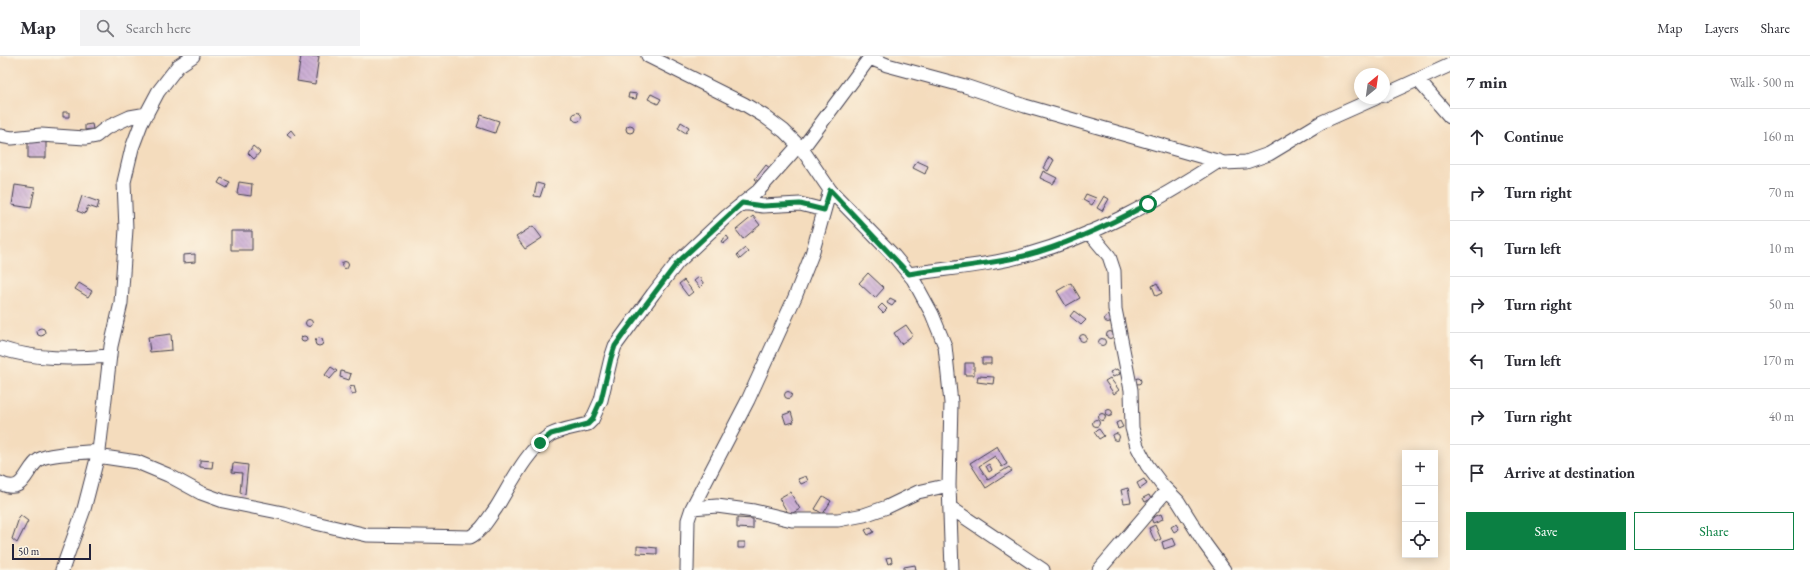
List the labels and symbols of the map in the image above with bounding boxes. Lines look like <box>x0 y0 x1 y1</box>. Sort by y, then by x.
north arrow <box>1354 68 1390 104</box>
route start <box>1139 195 1157 213</box>
route end <box>531 434 549 452</box>
scale bar <box>12 542 91 561</box>

